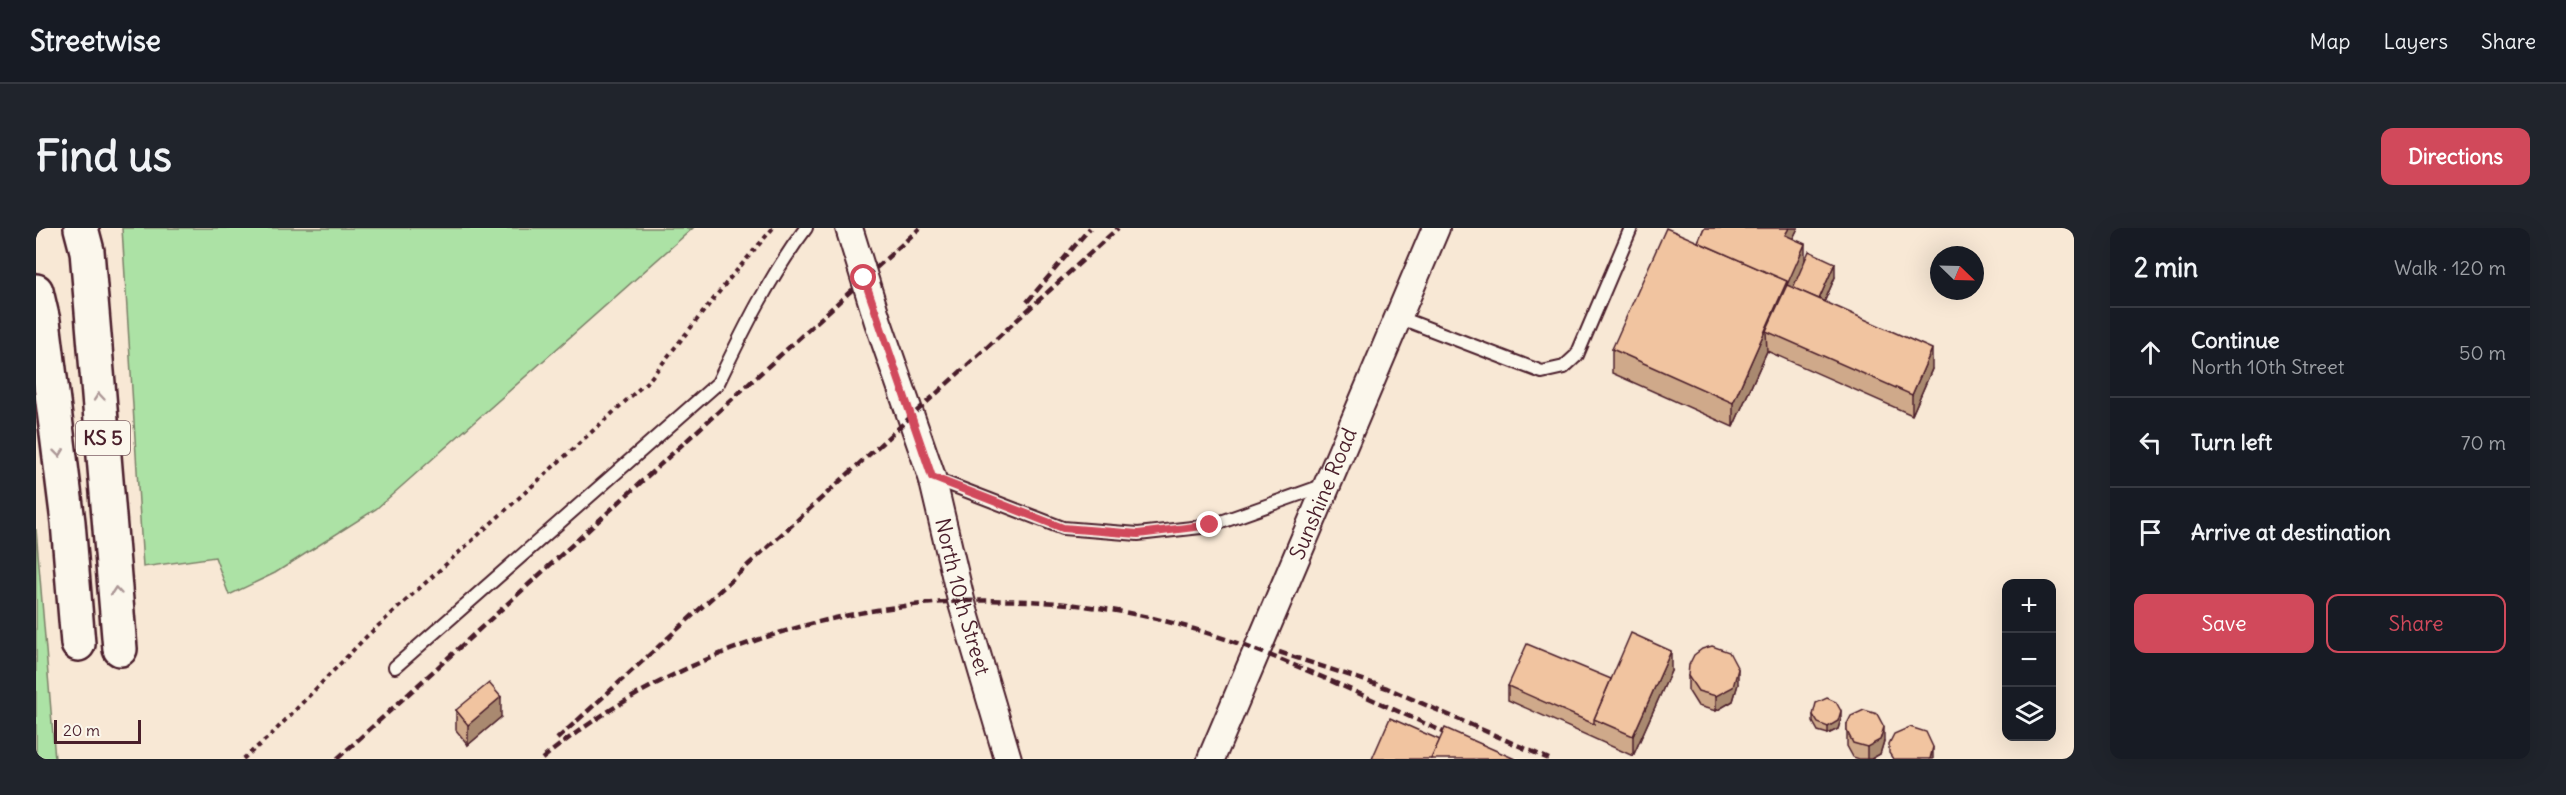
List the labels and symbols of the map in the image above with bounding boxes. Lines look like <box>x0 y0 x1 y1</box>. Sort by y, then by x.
north arrow <box>1930 246 1984 300</box>
route start <box>850 264 876 290</box>
one-way arrow <box>93 392 106 401</box>
road number: KS 5 <box>76 421 130 455</box>
street label: Sunshine Road <box>1283 424 1363 563</box>
one-way arrow <box>53 448 65 457</box>
route end <box>1196 511 1222 537</box>
street label: North 10th Street <box>929 515 996 678</box>
one-way arrow <box>110 586 123 596</box>
scale bar <box>54 717 141 744</box>

